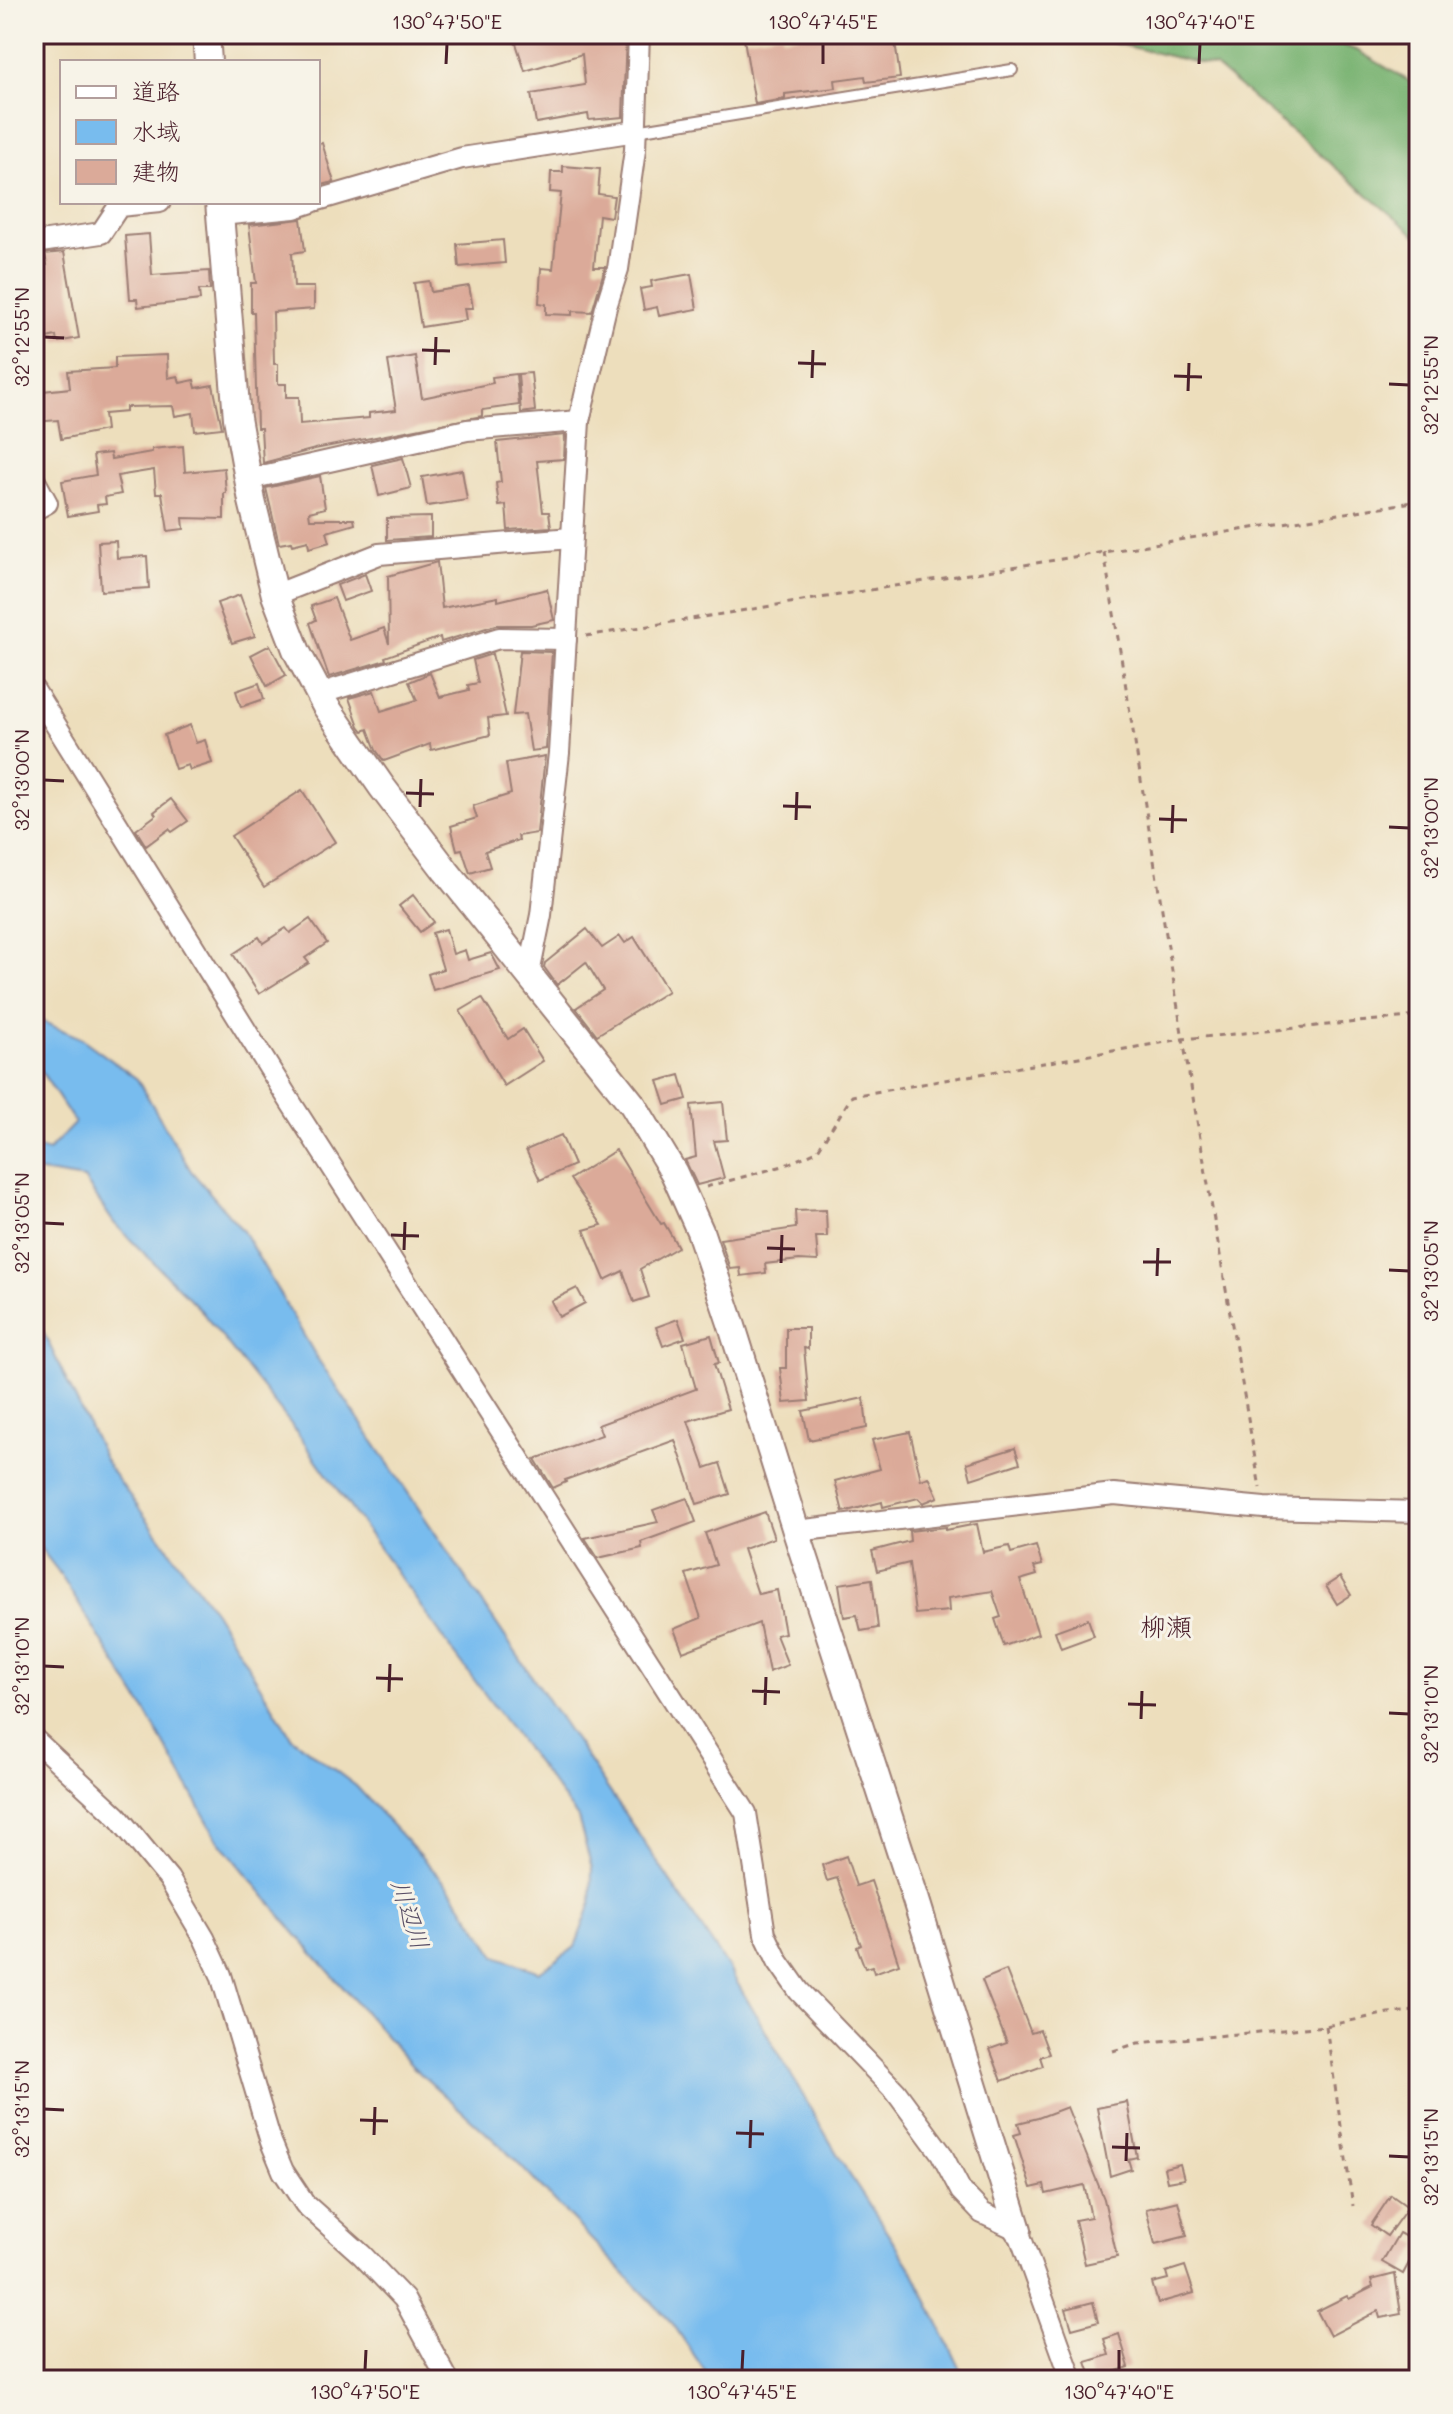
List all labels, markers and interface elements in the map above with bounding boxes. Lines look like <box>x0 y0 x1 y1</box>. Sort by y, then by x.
text: 130°47'50"E <box>392 8 502 34</box>
text: 130°47'45"E <box>768 8 878 34</box>
text: 130°47'40"E <box>1145 8 1255 34</box>
legend <box>60 60 320 204</box>
text: 道路 <box>132 75 180 106</box>
text: 水域 <box>132 115 180 146</box>
text: 建物 <box>132 155 180 186</box>
text: 32°12'55"N <box>8 287 34 387</box>
text: 32°12'55"N <box>1417 335 1443 435</box>
text: 32°13'00"N <box>8 729 34 831</box>
text: 32°13'00"N <box>1417 777 1443 879</box>
text: 32°13'05"N <box>8 1172 34 1274</box>
text: 32°13'05"N <box>1417 1220 1443 1322</box>
district label: 柳瀬 <box>1140 1609 1192 1643</box>
text: 32°13'10"N <box>8 1617 34 1715</box>
text: 32°13'10"N <box>1417 1665 1443 1763</box>
water label: 川辺川 <box>385 1875 437 1953</box>
text: 32°13'15"N <box>8 2060 34 2158</box>
text: 32°13'15"N <box>1417 2108 1443 2206</box>
text: 130°47'50"E <box>310 2378 420 2404</box>
text: 130°47'45"E <box>687 2378 797 2404</box>
text: 130°47'40"E <box>1064 2378 1174 2404</box>

